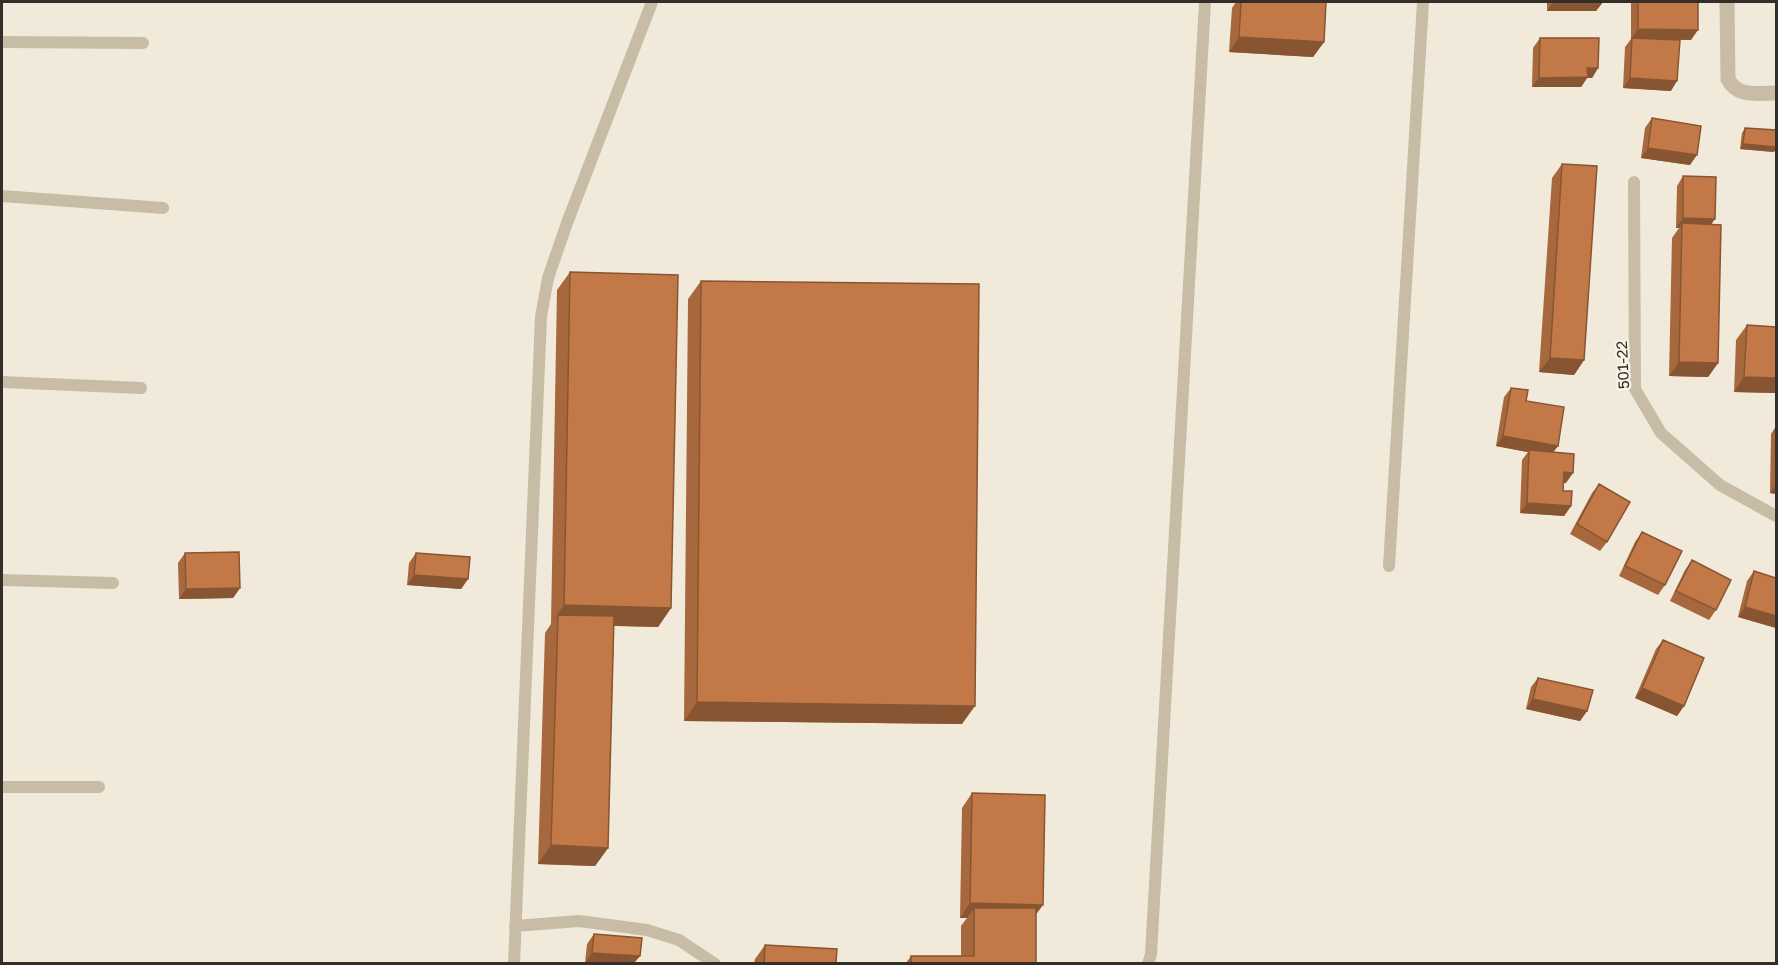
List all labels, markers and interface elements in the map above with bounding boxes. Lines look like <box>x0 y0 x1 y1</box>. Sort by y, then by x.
street label: 501-22 <box>1612 340 1632 390</box>

